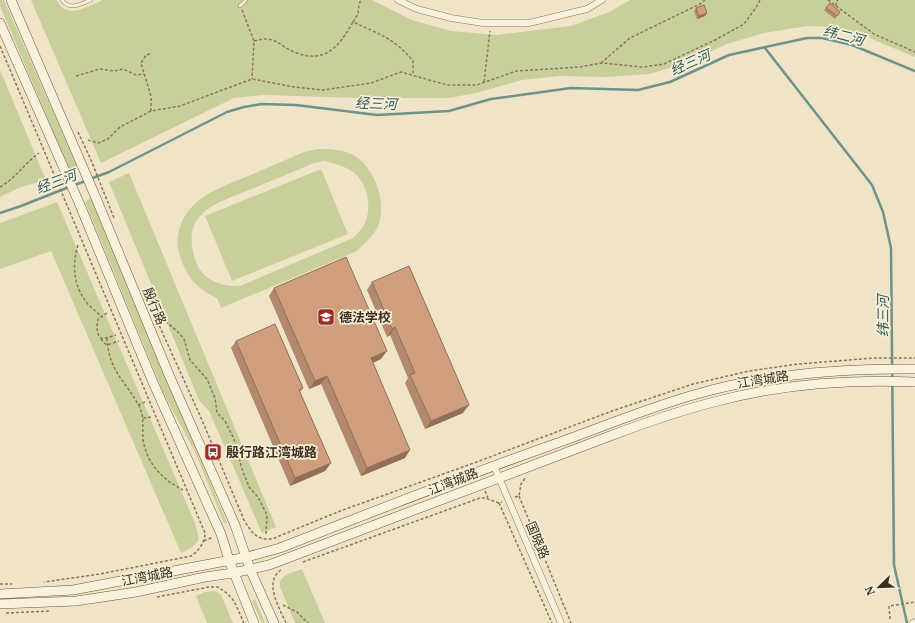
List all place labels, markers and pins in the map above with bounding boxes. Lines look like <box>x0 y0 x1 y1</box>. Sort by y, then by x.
school or university icon: 德法学校 <box>316 307 336 327</box>
place label: 德法学校 <box>339 308 391 326</box>
bus stop icon: 殷行路江湾城路 <box>203 442 223 462</box>
place label: 殷行路江湾城路 <box>226 443 317 461</box>

